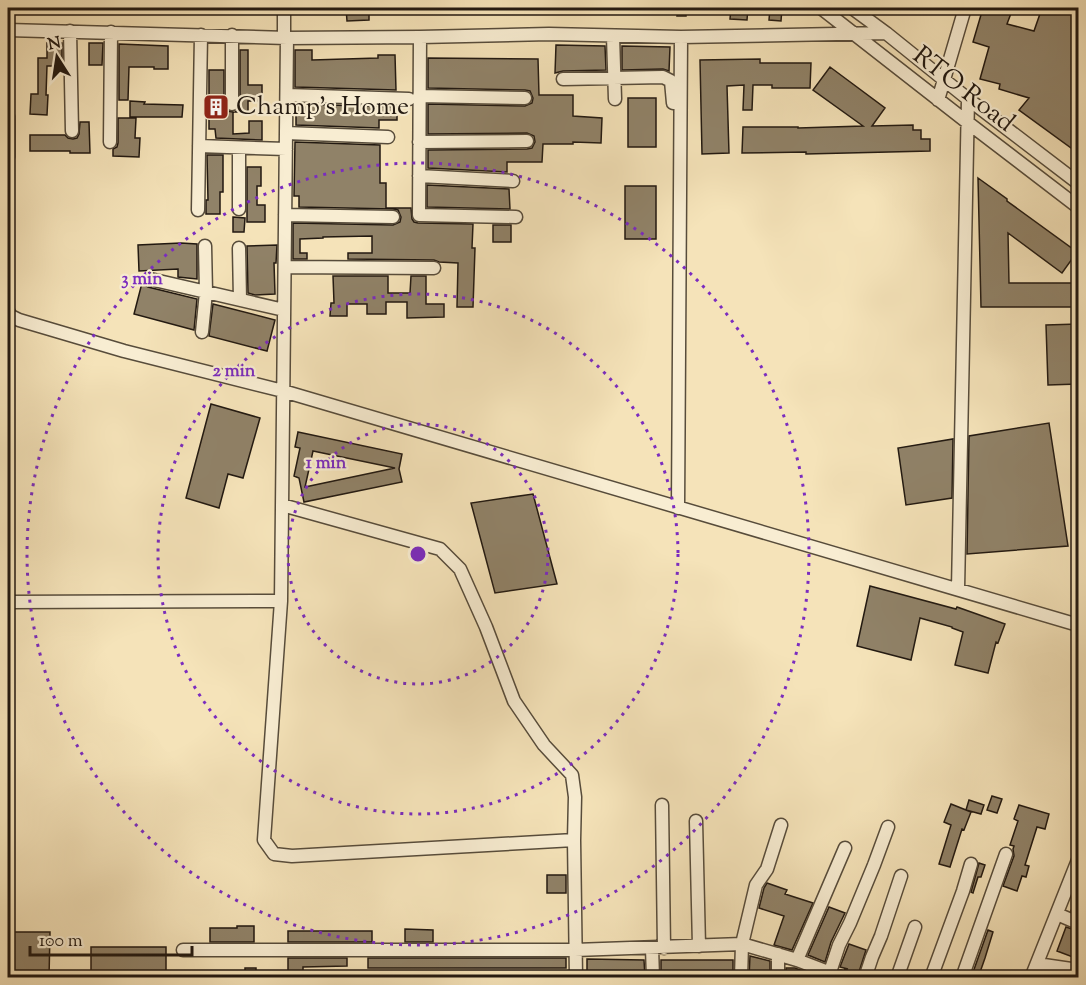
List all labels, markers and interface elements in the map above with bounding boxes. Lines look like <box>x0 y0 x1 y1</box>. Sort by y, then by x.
north arrow <box>27 27 87 87</box>
text: N <box>46 32 63 57</box>
street label: RTO Road <box>904 38 1022 142</box>
place label: Champ's Home <box>236 89 409 126</box>
building icon: Champ's Home <box>201 92 231 122</box>
text: 3 min <box>121 267 163 293</box>
text: 2 min <box>213 359 256 385</box>
text: 1 min <box>306 451 347 477</box>
centre of rings <box>408 544 428 564</box>
scale bar <box>30 919 192 957</box>
text: 100 m <box>39 929 83 955</box>

